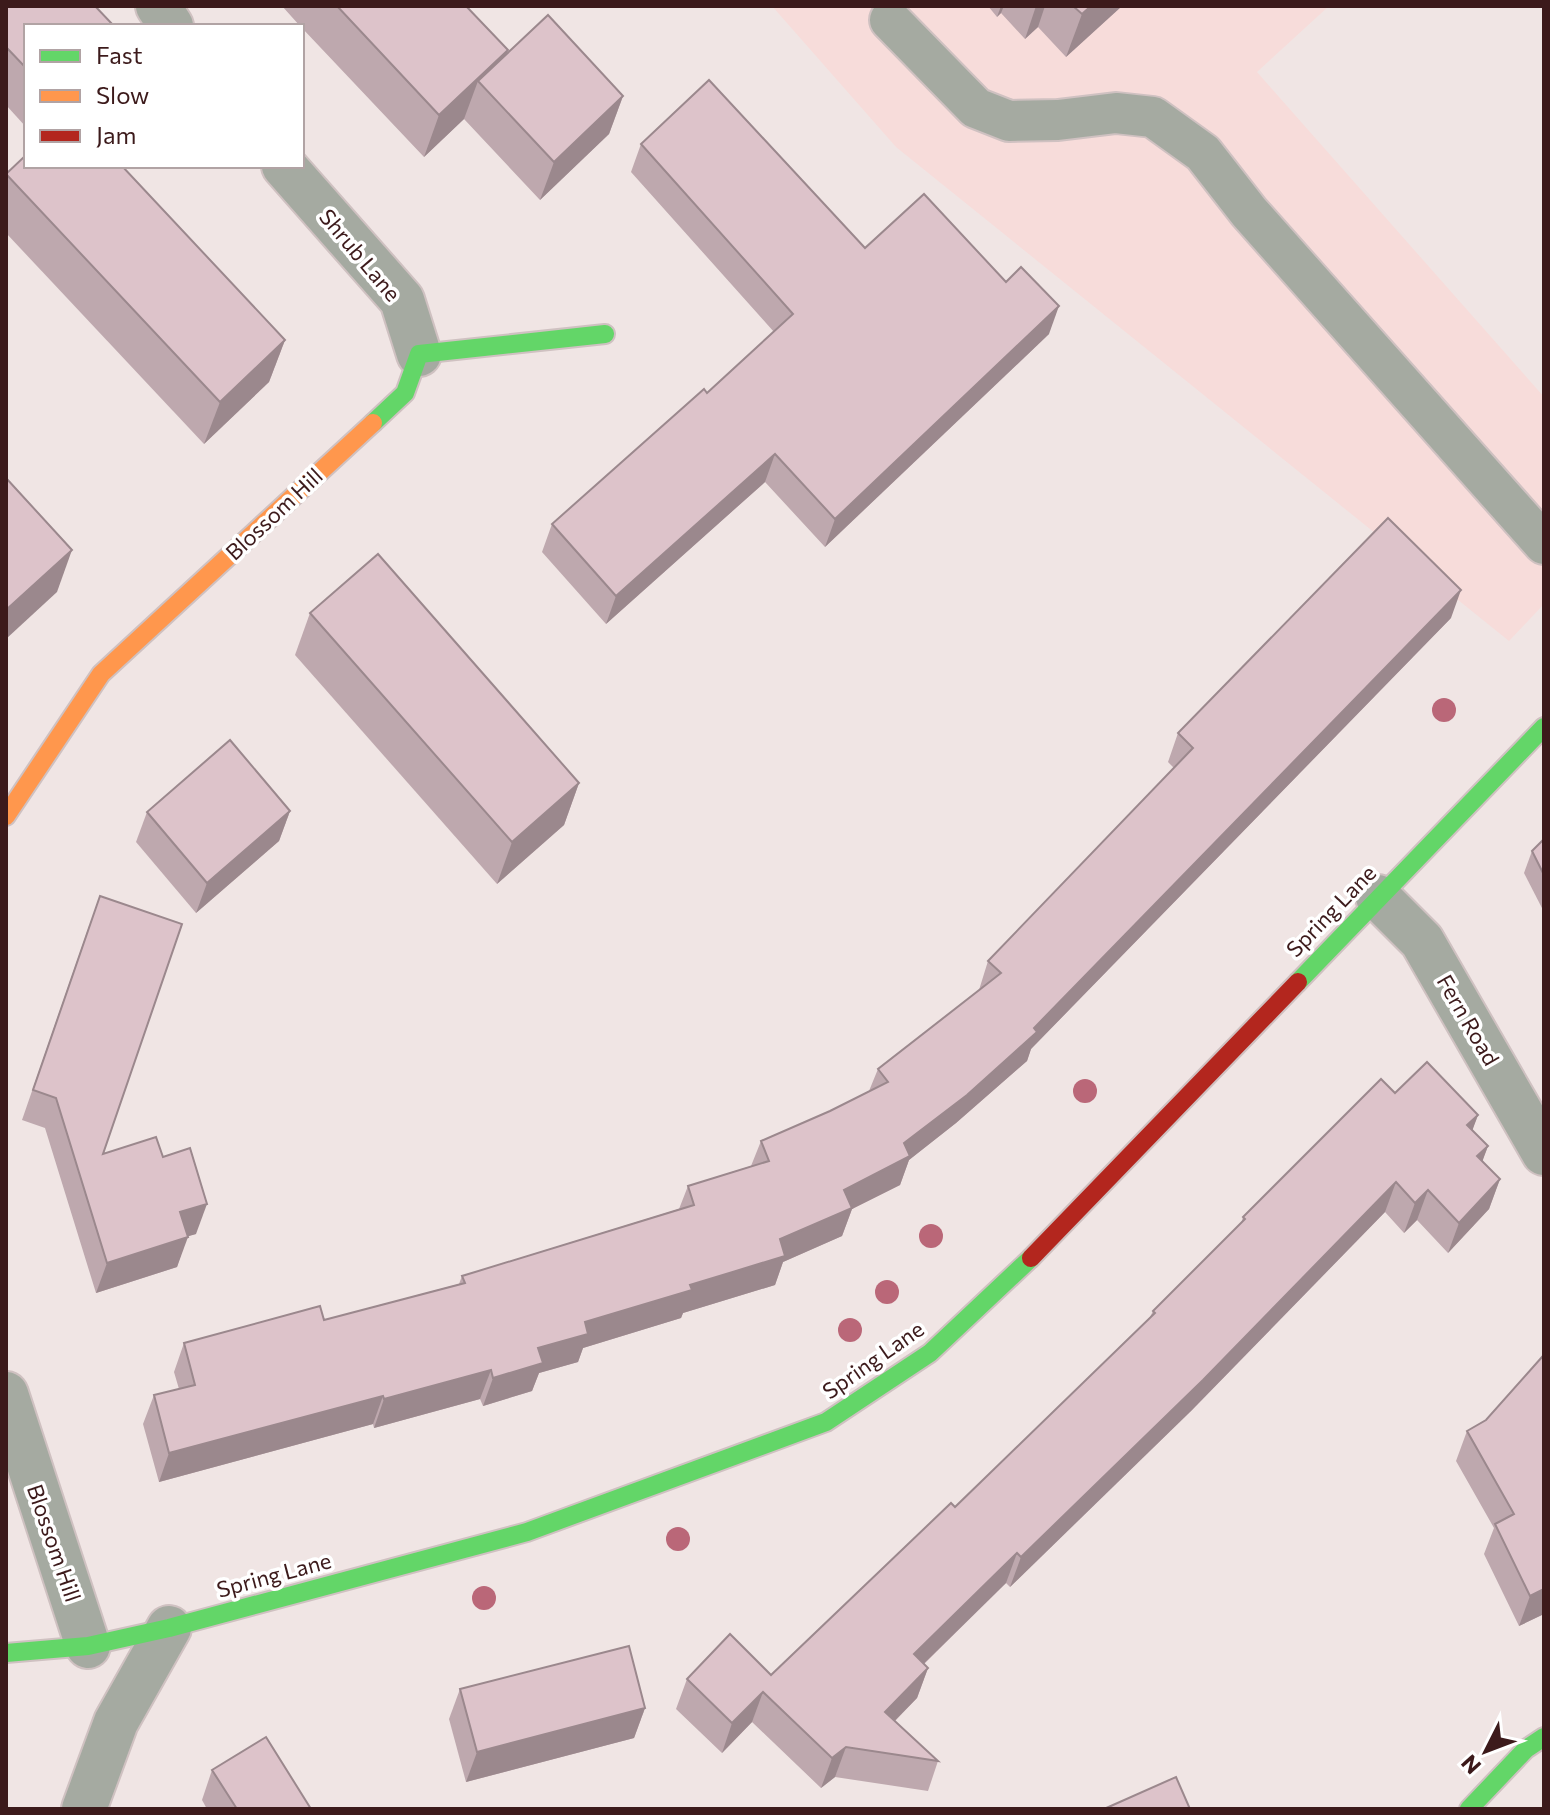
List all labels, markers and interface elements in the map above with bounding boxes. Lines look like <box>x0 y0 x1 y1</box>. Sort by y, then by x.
legend <box>24 24 304 168</box>
text: Fast <box>96 40 143 69</box>
text: Slow <box>96 80 149 109</box>
text: Jam <box>96 120 136 149</box>
street label: Shrub Lane <box>314 203 407 306</box>
street label: Blossom Hill <box>220 462 328 565</box>
street label: Spring Lane <box>1280 859 1381 962</box>
street label: Fern Road <box>1432 969 1505 1070</box>
street label: Spring Lane <box>817 1315 929 1404</box>
street label: Blossom Hill <box>22 1480 87 1605</box>
street label: Spring Lane <box>214 1546 334 1603</box>
north arrow <box>1446 1711 1526 1791</box>
text: N <box>1455 1750 1486 1780</box>

